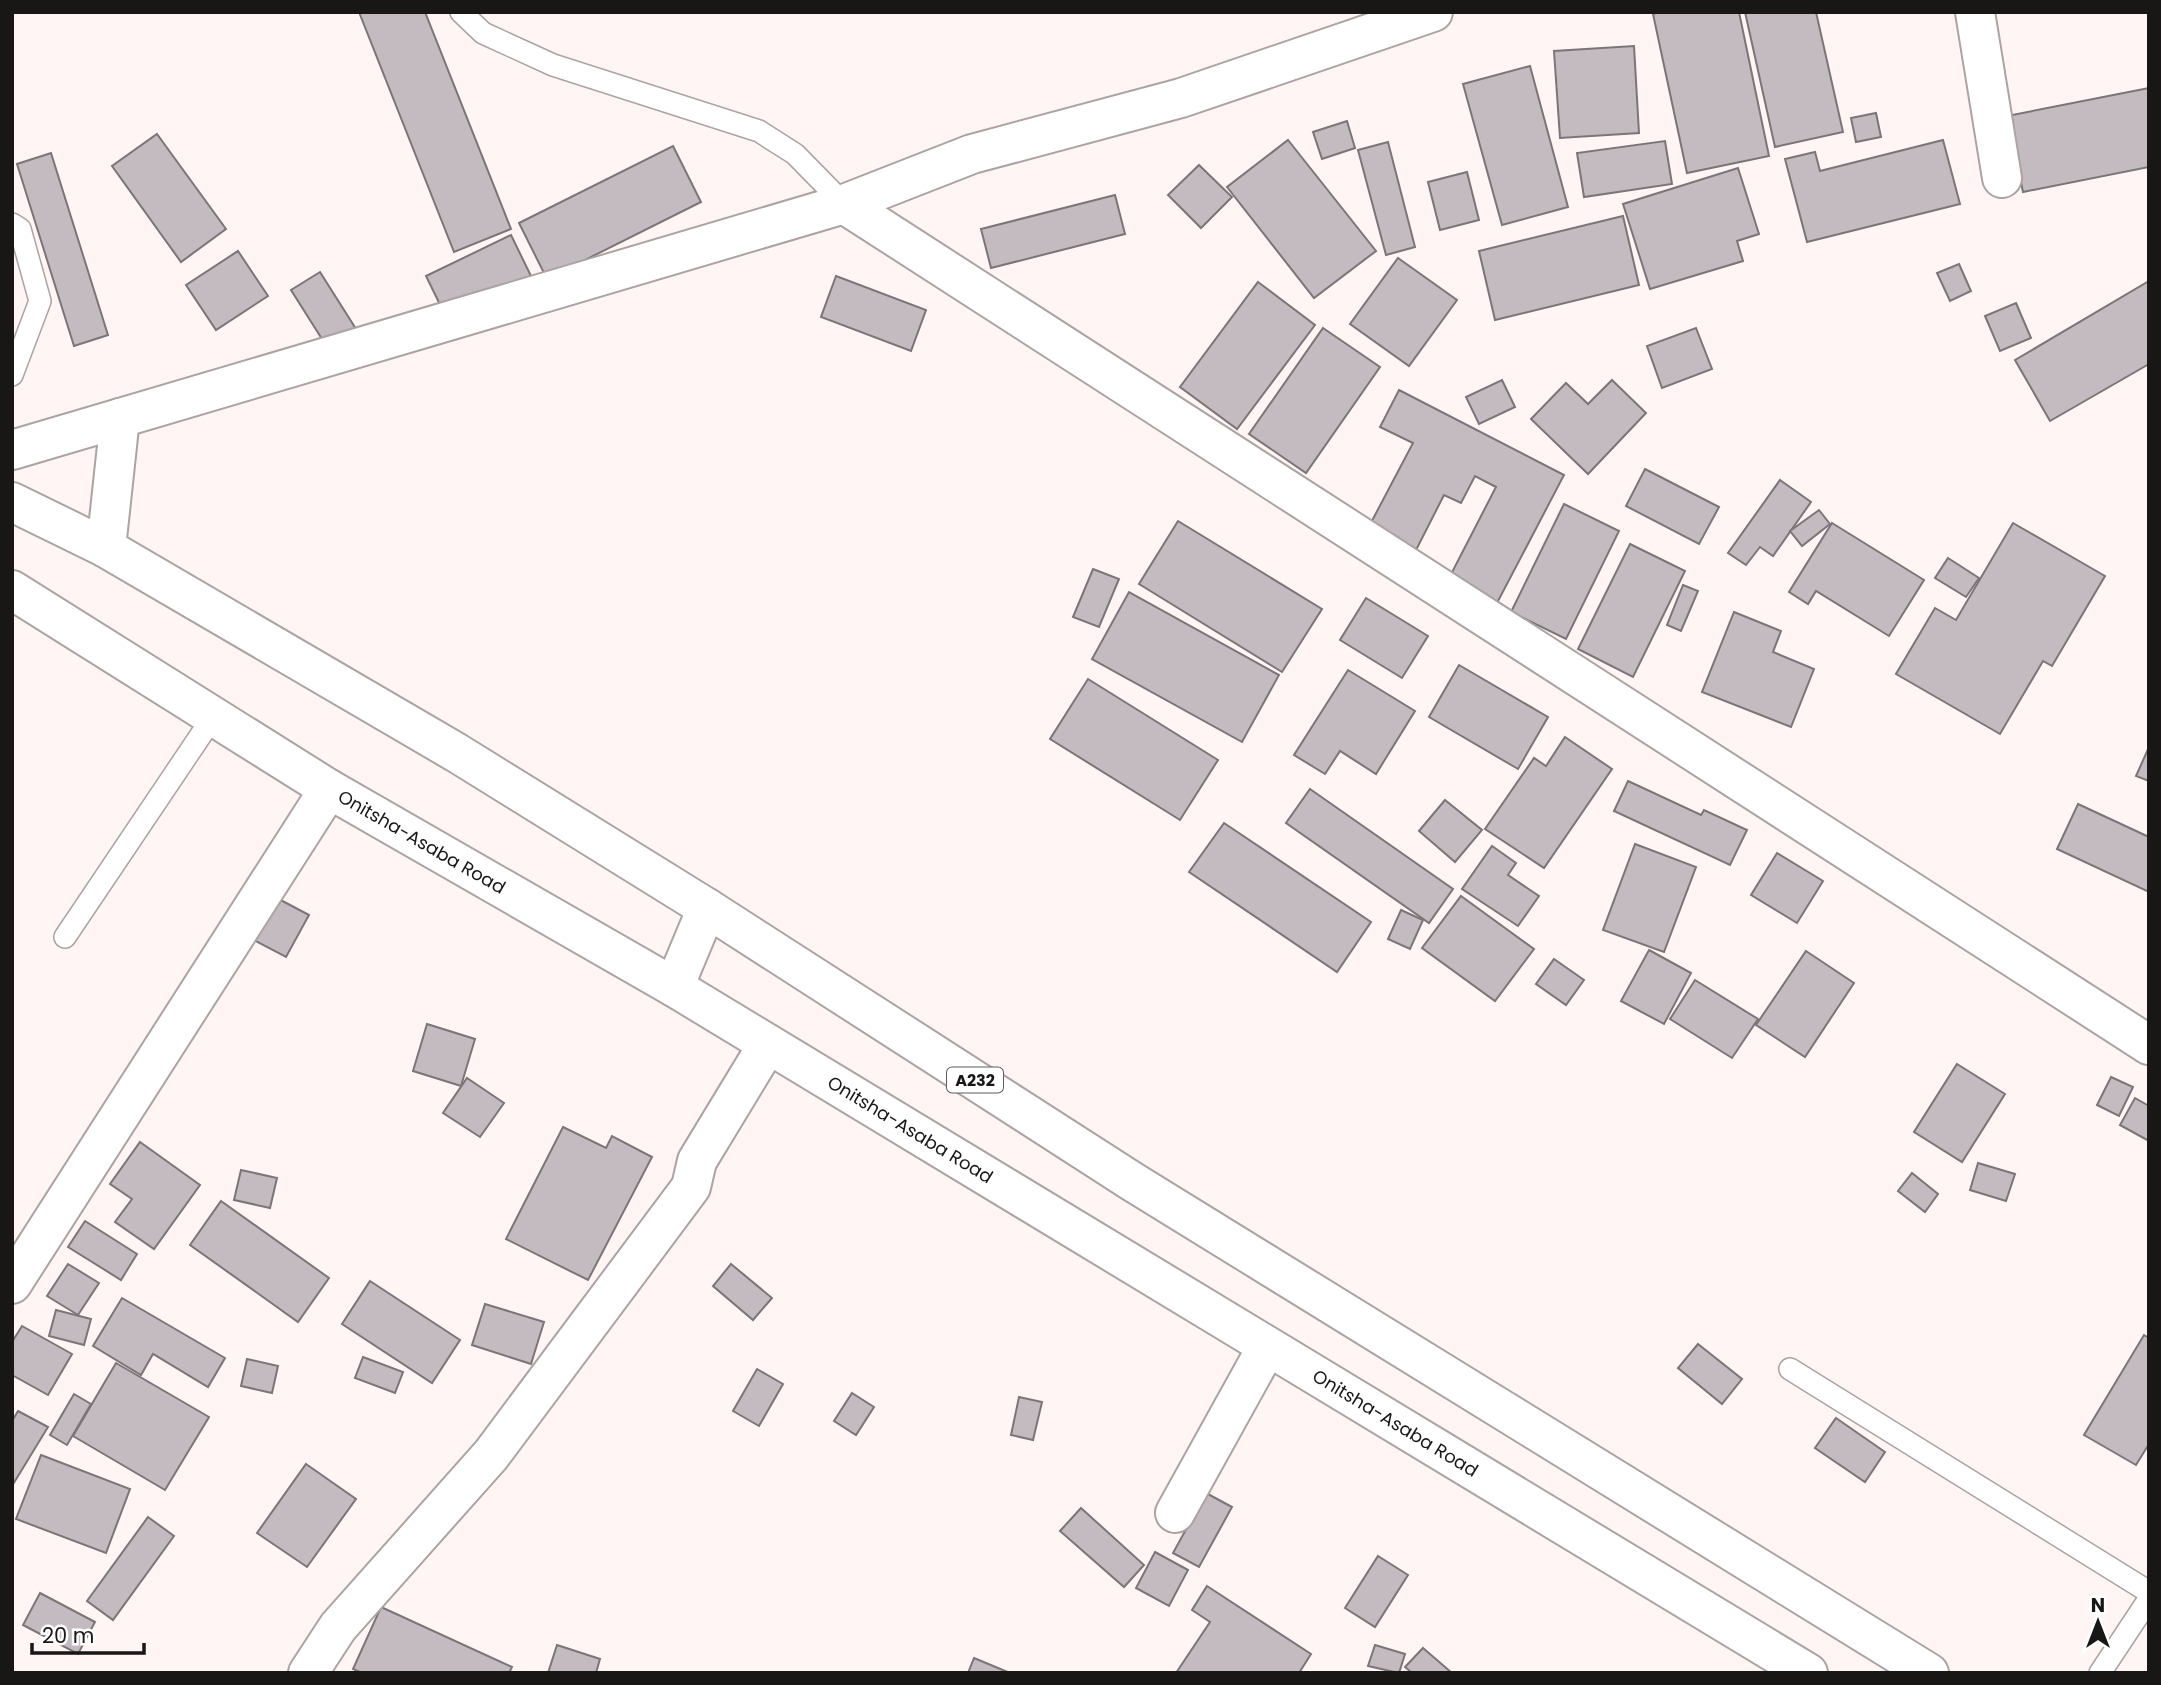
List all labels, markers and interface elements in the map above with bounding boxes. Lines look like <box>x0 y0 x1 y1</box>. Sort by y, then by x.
street label: Onitsha-Asaba Road <box>333 784 510 900</box>
road number: A232 <box>947 1068 1003 1092</box>
street label: Onitsha-Asaba Road <box>823 1070 998 1189</box>
street label: Onitsha-Asaba Road <box>1308 1363 1483 1483</box>
north arrow <box>2063 1587 2133 1657</box>
text: N <box>2091 1592 2105 1619</box>
scale bar <box>32 1612 144 1656</box>
text: 20 m <box>42 1621 95 1650</box>

